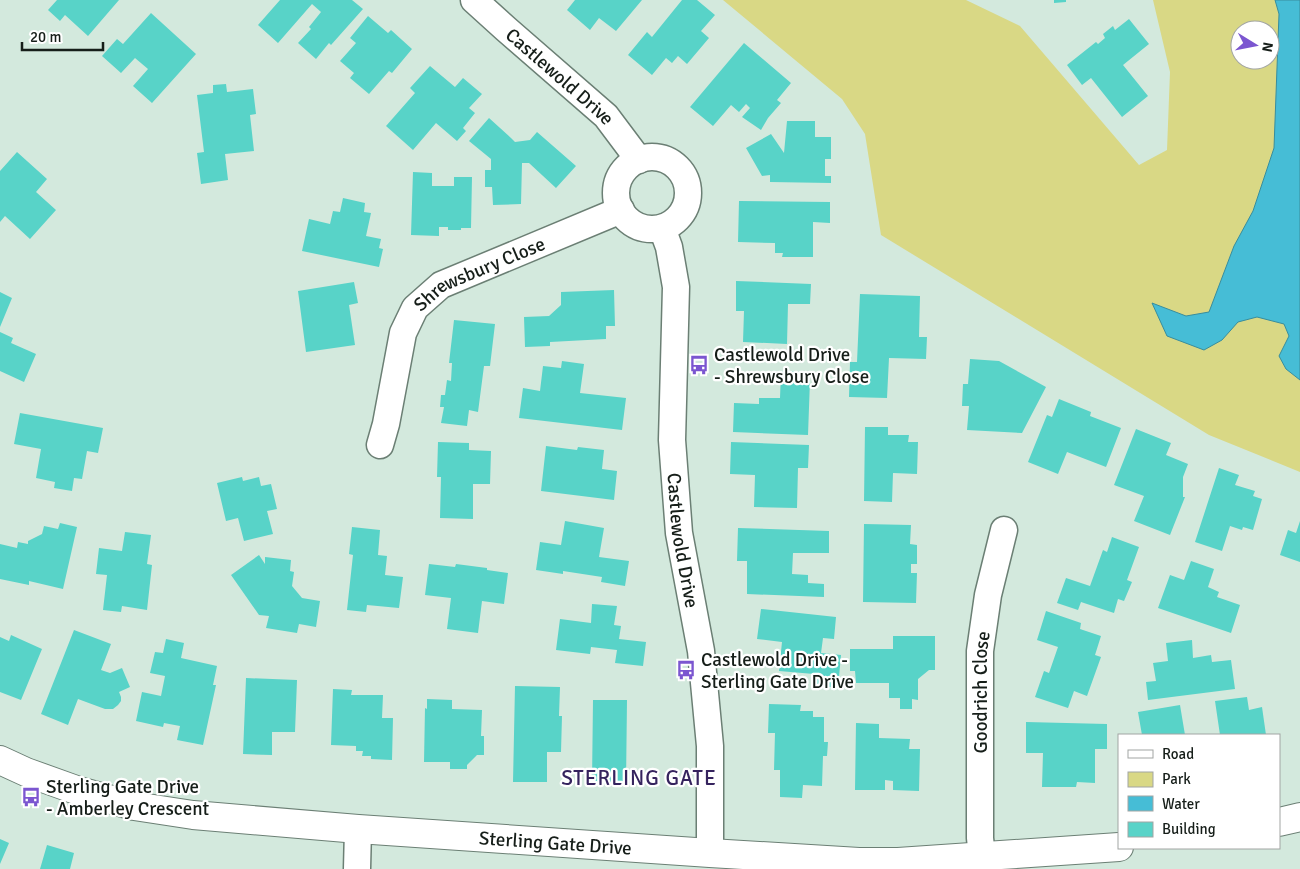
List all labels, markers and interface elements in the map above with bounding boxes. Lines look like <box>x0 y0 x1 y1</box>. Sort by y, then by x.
scale bar <box>22 20 104 52</box>
north arrow <box>1230 20 1280 70</box>
street label: Castlewold Drive <box>500 23 619 130</box>
text: 20 m <box>30 28 61 46</box>
text: N <box>1258 41 1277 53</box>
street label: Shrewsbury Close <box>409 232 549 317</box>
place label: Castlewold Drive - Shrewsbury Close <box>714 343 869 389</box>
bus stop icon: Castlewold Drive - Shrewsbury Close <box>688 354 710 376</box>
street label: Castlewold Drive <box>662 472 704 610</box>
street label: Goodrich Close <box>969 629 996 753</box>
place label: Castlewold Drive - Sterling Gate Drive <box>701 648 854 694</box>
bus stop icon: Castlewold Drive - Sterling Gate Drive <box>675 659 697 681</box>
legend <box>1118 734 1280 849</box>
text: Road <box>1162 745 1194 763</box>
district label: STERLING GATE <box>561 765 717 791</box>
text: Park <box>1162 770 1191 788</box>
place label: Sterling Gate Drive - Amberley Crescent <box>46 775 210 821</box>
bus stop icon: Sterling Gate Drive - Amberley Crescent <box>20 786 42 808</box>
text: Water <box>1162 795 1200 813</box>
text: Building <box>1162 820 1216 838</box>
street label: Sterling Gate Drive <box>478 826 632 861</box>

